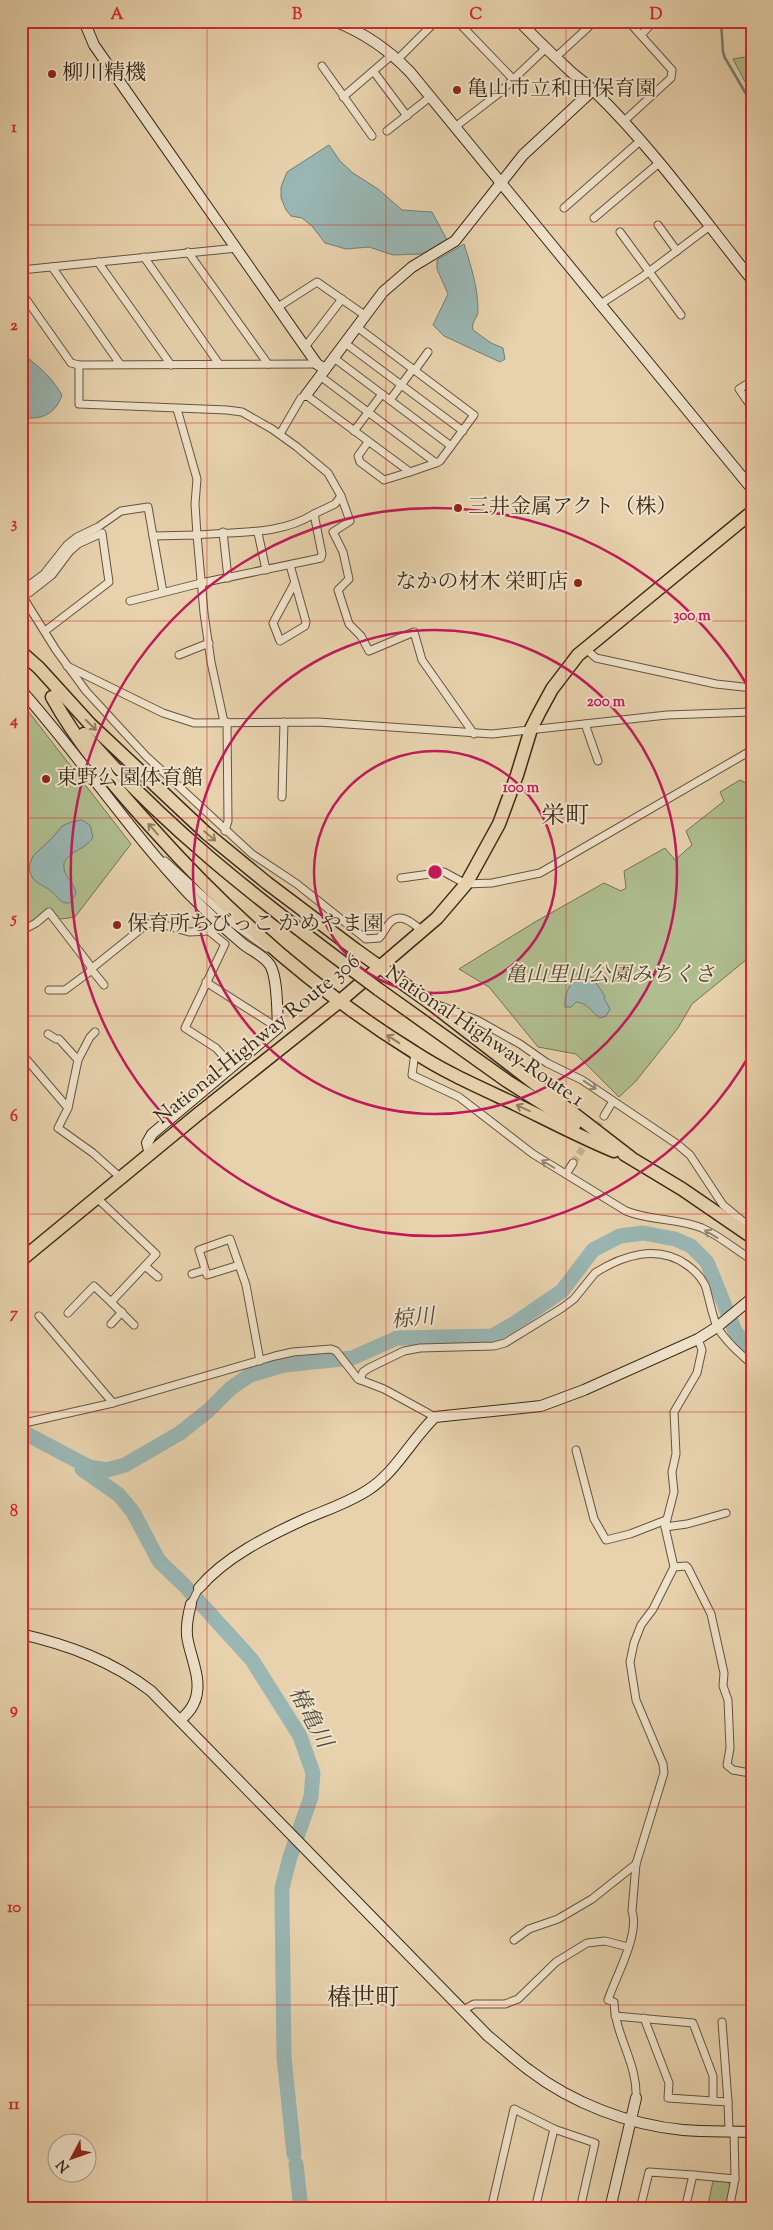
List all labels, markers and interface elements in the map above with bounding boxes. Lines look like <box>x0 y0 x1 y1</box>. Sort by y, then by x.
text: A <box>111 4 124 27</box>
text: B <box>292 4 302 27</box>
text: C <box>470 4 483 27</box>
text: D <box>650 4 663 27</box>
place label: 柳川精機 <box>62 59 146 89</box>
marker: 柳川精機 <box>46 68 58 80</box>
place label: 亀山市立和田保育園 <box>467 75 656 105</box>
marker: 亀山市立和田保育園 <box>451 84 463 96</box>
text: 1 <box>11 117 17 140</box>
text: 2 <box>10 315 18 338</box>
place label: 三井金属アクト（株） <box>468 493 677 523</box>
marker: 三井金属アクト（株） <box>452 502 464 514</box>
text: 3 <box>11 513 18 536</box>
place label: なかの材木 栄町店 <box>396 568 568 598</box>
marker: なかの材木 栄町店 <box>572 577 584 589</box>
text: 300 m <box>673 606 711 627</box>
text: 200 m <box>587 692 626 713</box>
text: 4 <box>9 710 18 733</box>
one-way arrow <box>85 719 97 731</box>
place label: 東野公園体育館 <box>56 764 203 794</box>
marker: 東野公園体育館 <box>40 773 52 785</box>
text: 100 m <box>503 778 540 799</box>
district label: 栄町 <box>541 800 589 834</box>
one-way arrow <box>147 822 158 835</box>
one-way arrow <box>203 830 216 841</box>
centre of rings <box>426 863 444 881</box>
text: 5 <box>9 908 17 931</box>
place label: 保育所ちびっこ かめやま園 <box>127 910 383 940</box>
marker: 保育所ちびっこ かめやま園 <box>111 919 123 931</box>
street label: National Highway Route 306 <box>149 947 367 1133</box>
street label: National Highway Route 1 <box>378 959 590 1115</box>
park label: 亀山里山公園みちくさ <box>505 961 715 991</box>
one-way arrow <box>386 1034 400 1044</box>
one-way arrow <box>583 1080 597 1090</box>
one-way arrow <box>515 1102 530 1112</box>
text: 6 <box>10 1106 18 1129</box>
one-way arrow <box>542 1158 556 1168</box>
one-way arrow <box>704 1228 718 1238</box>
water label: 椋川 <box>389 1302 439 1338</box>
text: 7 <box>10 1303 19 1326</box>
text: 8 <box>10 1501 18 1524</box>
water label: 椿亀川 <box>279 1681 340 1756</box>
text: 9 <box>10 1699 18 1722</box>
text: 10 <box>7 1897 21 1920</box>
district label: 椿世町 <box>327 1982 399 2016</box>
text: 11 <box>9 2094 20 2117</box>
north arrow <box>48 2132 98 2182</box>
text: N <box>52 2154 75 2176</box>

